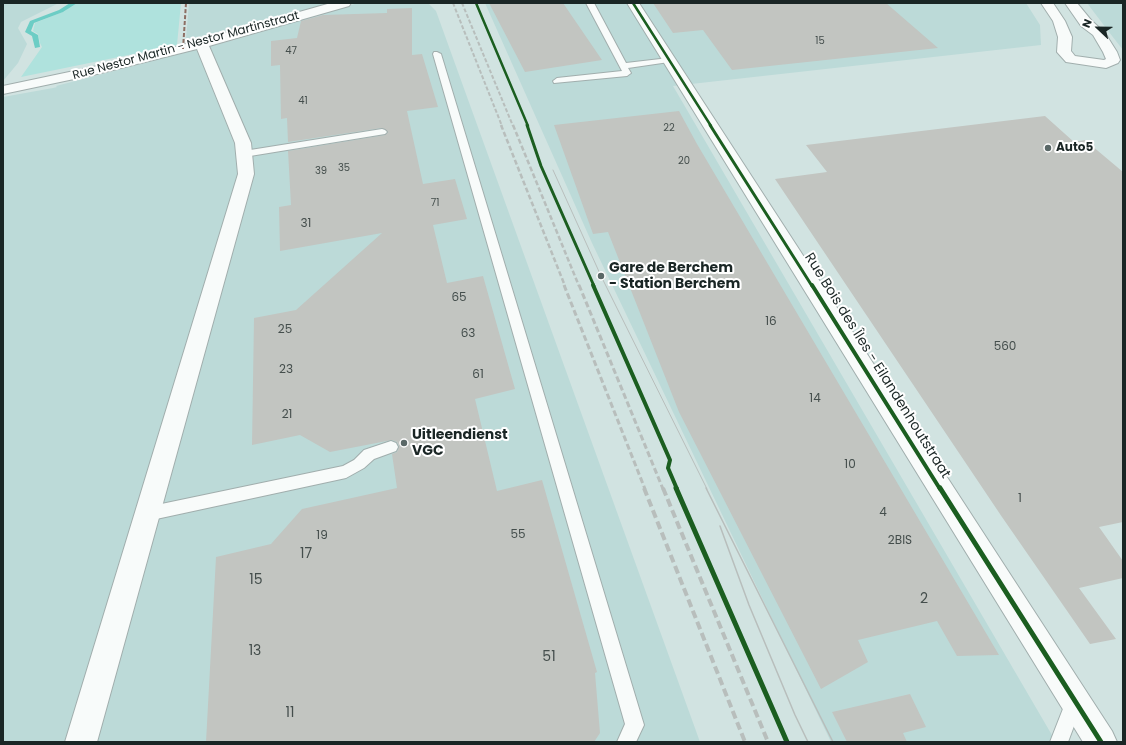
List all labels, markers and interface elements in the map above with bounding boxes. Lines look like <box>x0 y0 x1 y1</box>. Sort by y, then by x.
north arrow <box>1078 8 1118 48</box>
street label: Rue Nestor Martin - Nestor Martinstraat <box>71 9 301 83</box>
text: N <box>1078 17 1096 30</box>
house number: 15 <box>815 35 825 47</box>
house number: 47 <box>285 45 297 57</box>
house number: 41 <box>298 95 308 107</box>
house number: 22 <box>663 122 675 134</box>
place label: Auto5 <box>1056 141 1093 155</box>
marker: Auto5 <box>1043 143 1053 153</box>
house number: 20 <box>678 155 690 167</box>
house number: 35 <box>338 162 350 174</box>
house number: 39 <box>315 165 327 177</box>
house number: 71 <box>431 197 439 209</box>
house number: 31 <box>301 217 311 231</box>
street label: Rue Bois des Îles - Eilandenhoutstraat <box>800 250 954 482</box>
place label: Gare de Berchem - Station Berchem <box>609 260 740 292</box>
marker: Gare de Berchem - Station Berchem <box>596 271 606 281</box>
house number: 65 <box>451 291 467 305</box>
house number: 16 <box>765 315 777 329</box>
house number: 25 <box>278 323 292 337</box>
house number: 63 <box>461 327 475 341</box>
house number: 560 <box>994 340 1016 354</box>
house number: 23 <box>279 363 293 377</box>
house number: 61 <box>472 368 484 382</box>
house number: 14 <box>809 392 821 406</box>
house number: 21 <box>282 408 292 422</box>
place label: Uitleendienst VGC <box>412 427 508 460</box>
marker: Uitleendienst VGC <box>399 438 409 448</box>
house number: 10 <box>844 458 856 472</box>
house number: 1 <box>1018 492 1022 506</box>
house number: 4 <box>879 506 887 520</box>
house number: 55 <box>510 528 526 542</box>
house number: 19 <box>316 529 328 543</box>
house number: 2BIS <box>888 534 912 548</box>
house number: 17 <box>300 546 312 562</box>
house number: 15 <box>249 572 263 588</box>
house number: 2 <box>920 591 928 607</box>
house number: 13 <box>249 643 261 659</box>
house number: 51 <box>542 649 556 665</box>
house number: 11 <box>286 705 294 721</box>

